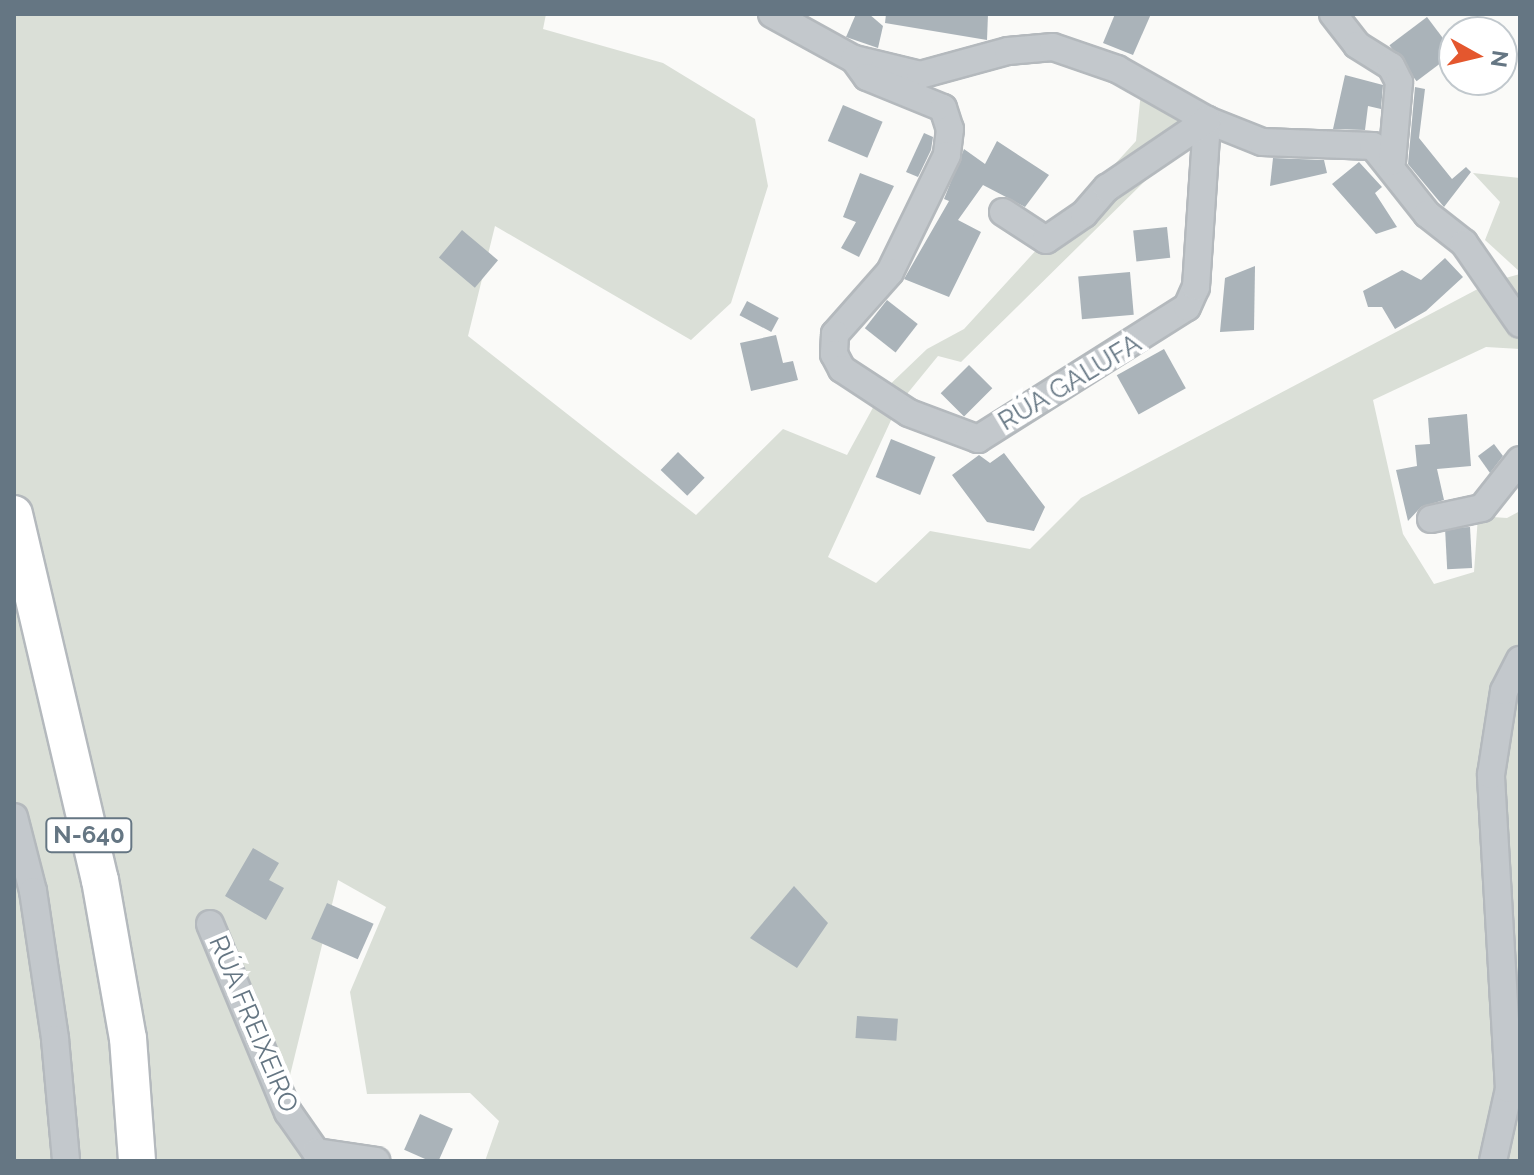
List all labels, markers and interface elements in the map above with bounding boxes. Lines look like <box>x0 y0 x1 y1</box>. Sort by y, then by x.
north arrow <box>1438 16 1518 96</box>
text: N <box>1486 49 1514 69</box>
street label: RÚA GALUFA <box>993 328 1147 438</box>
road number: N-640 <box>45 815 133 855</box>
street label: RÚA FREIXEIRO <box>202 931 304 1117</box>

